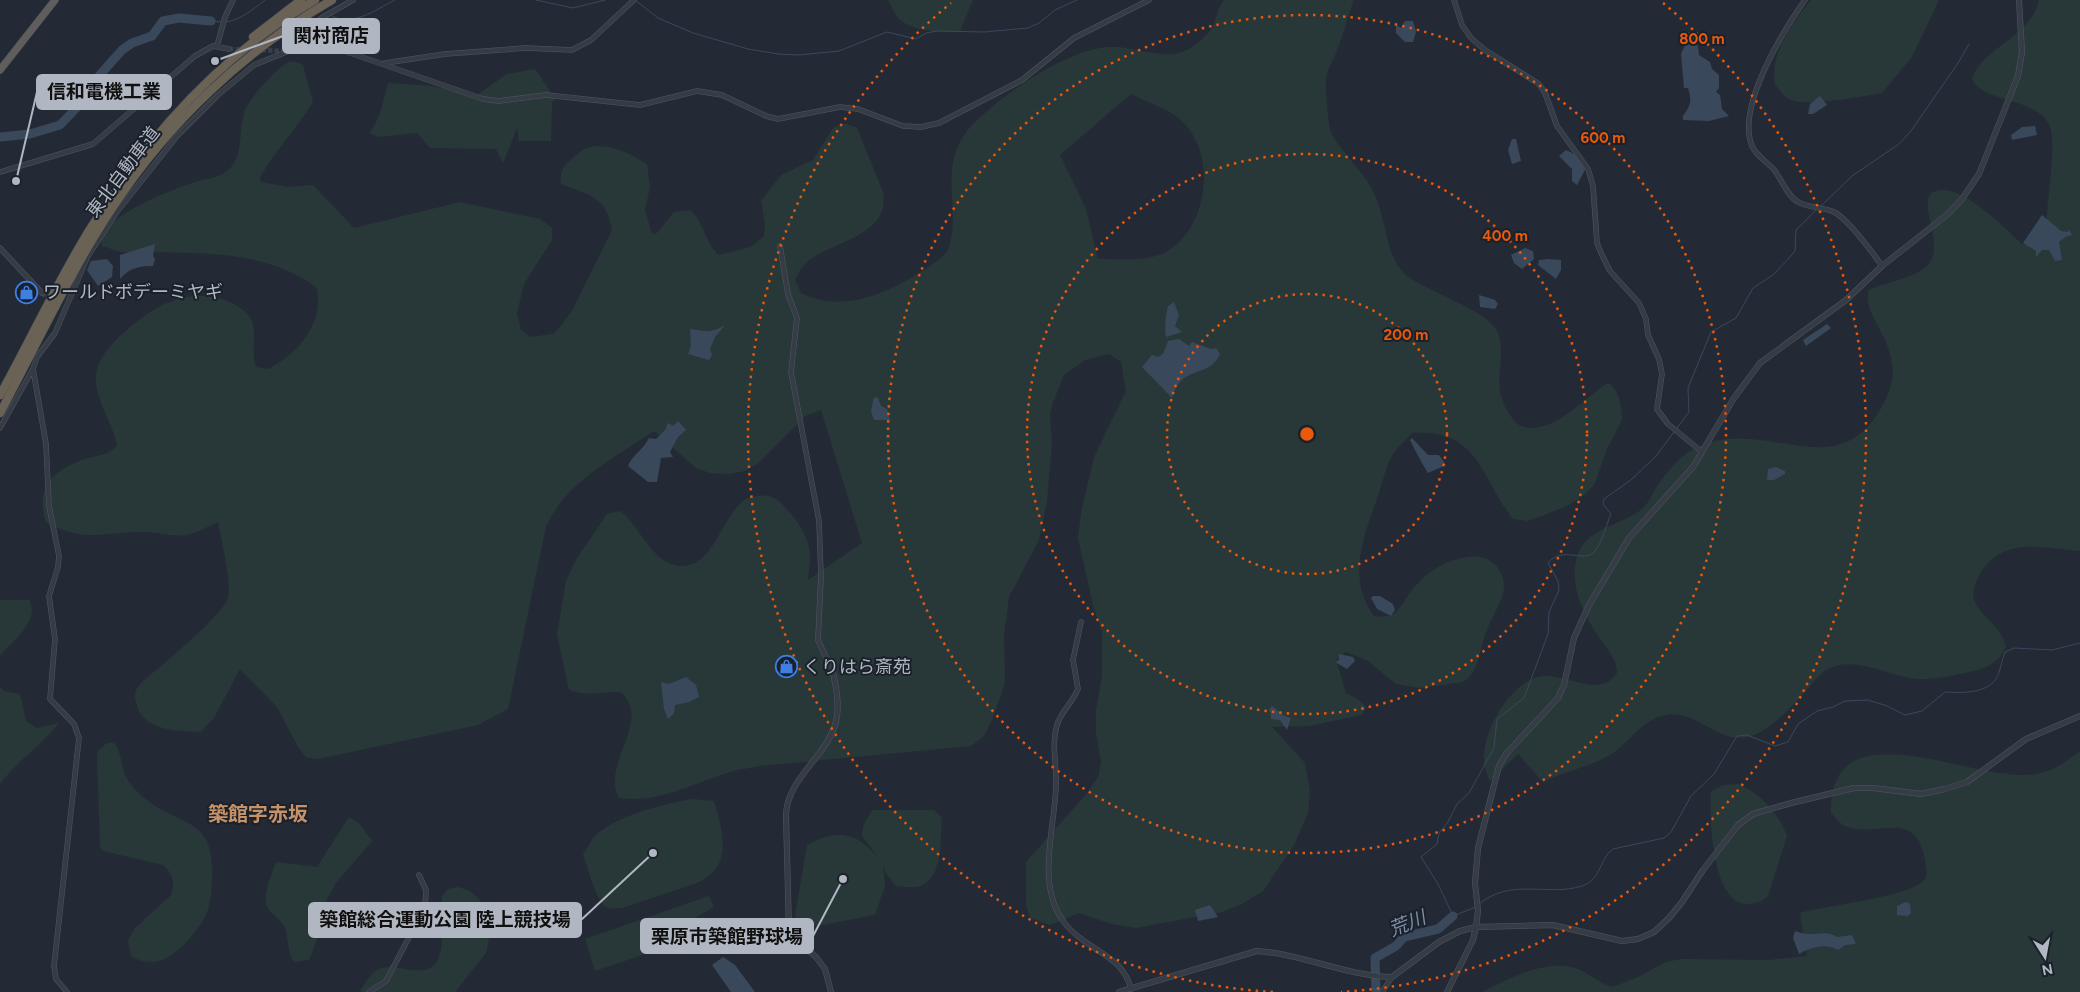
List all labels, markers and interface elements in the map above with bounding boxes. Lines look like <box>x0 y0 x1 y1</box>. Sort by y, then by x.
callout: 関村商店 <box>283 19 379 53</box>
text: 関村商店 <box>293 24 369 47</box>
text: 800 m <box>1679 30 1725 48</box>
callout: 信和電機工業 <box>37 75 171 109</box>
text: 信和電機工業 <box>47 80 161 103</box>
street label: 東北自動車道 <box>82 122 164 222</box>
text: 600 m <box>1581 129 1625 147</box>
text: 400 m <box>1482 227 1528 245</box>
shop icon: ワールドボデーミヤギ <box>15 280 39 304</box>
place label: ワールドボデーミヤギ <box>43 281 223 303</box>
text: 200 m <box>1384 326 1428 344</box>
centre of rings <box>1298 425 1316 443</box>
shop icon: くりはら斎苑 <box>775 655 799 679</box>
place label: くりはら斎苑 <box>803 656 911 678</box>
district label: 築館字赤坂 <box>208 802 308 826</box>
callout: 築館総合運動公園 陸上競技場 <box>309 903 581 937</box>
water label: 荒川 <box>1385 905 1431 941</box>
text: 築館総合運動公園 陸上競技場 <box>319 908 571 931</box>
callout: 栗原市築館野球場 <box>641 919 813 953</box>
text: 栗原市築館野球場 <box>651 925 803 948</box>
north arrow <box>2020 932 2070 982</box>
text: N <box>2040 960 2054 979</box>

